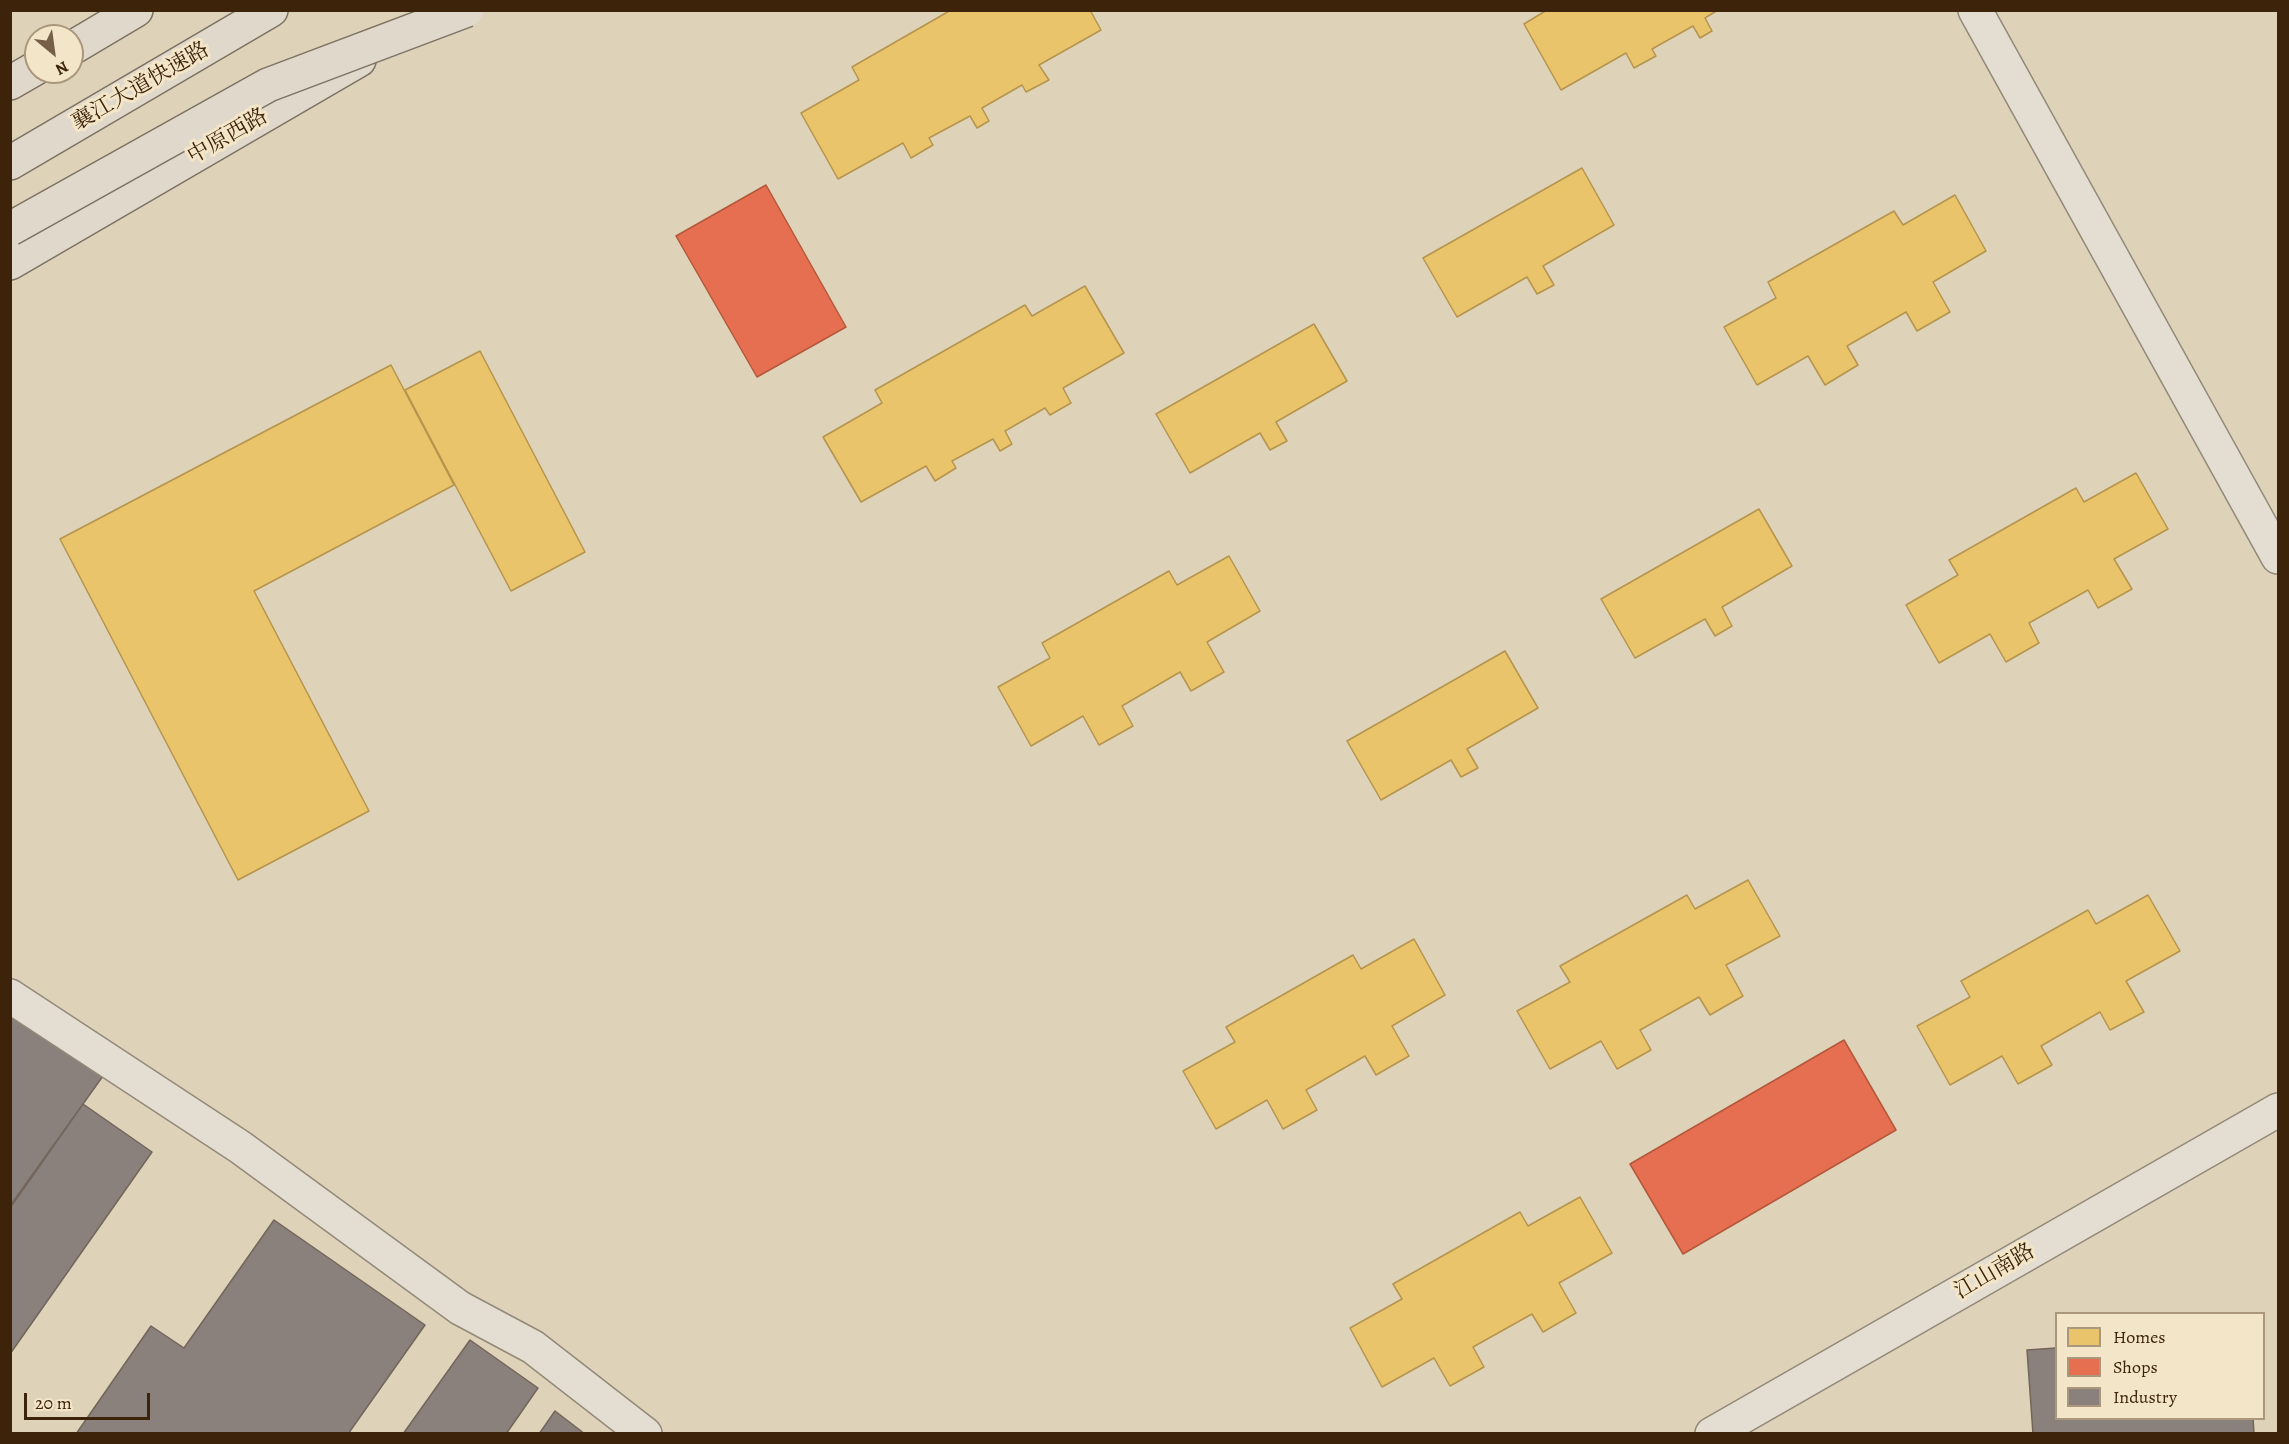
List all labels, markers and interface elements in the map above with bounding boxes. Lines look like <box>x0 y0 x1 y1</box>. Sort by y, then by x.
north arrow <box>24 24 84 84</box>
street label: 襄江大道快速路 <box>68 37 214 137</box>
text: N <box>51 56 72 80</box>
street label: 中原西路 <box>183 104 273 170</box>
street label: 江山南路 <box>1950 1239 2040 1305</box>
legend <box>2055 1312 2265 1420</box>
text: Homes <box>2113 1325 2165 1349</box>
text: Shops <box>2113 1355 2158 1379</box>
scale bar <box>27 1381 153 1419</box>
text: Industry <box>2113 1385 2177 1409</box>
text: 20 m <box>35 1391 72 1415</box>

